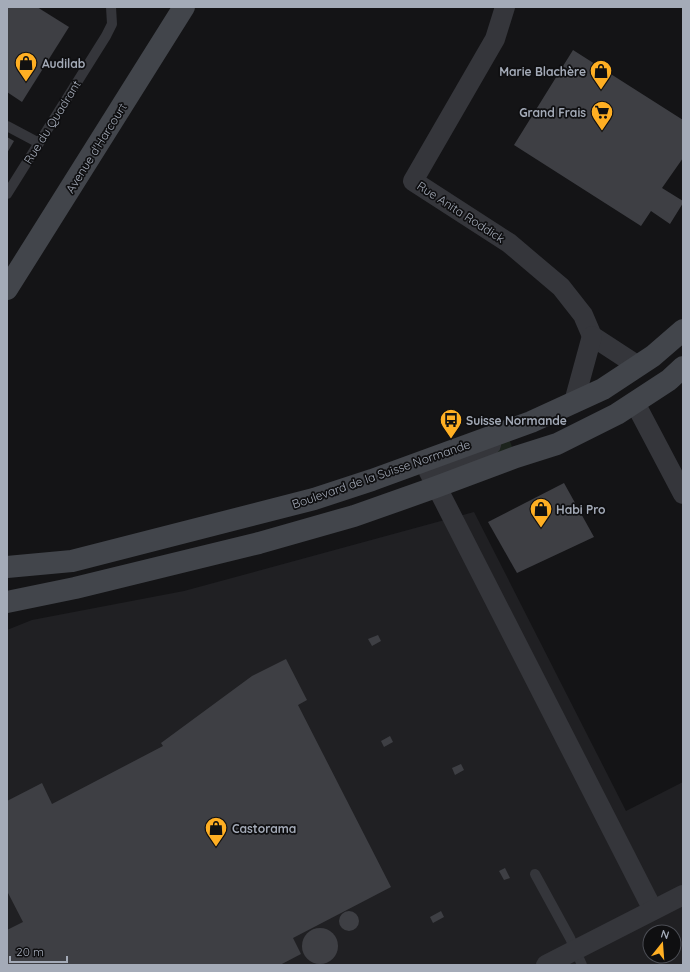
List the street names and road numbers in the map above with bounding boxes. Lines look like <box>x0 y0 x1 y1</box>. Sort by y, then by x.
street label: Rue du Quadrant <box>20 77 84 167</box>
street label: Avenue d'Harcourt <box>62 100 130 196</box>
street label: Rue Anita Roddick <box>414 178 508 246</box>
street label: Boulevard de la Suisse Normande <box>290 436 472 512</box>

